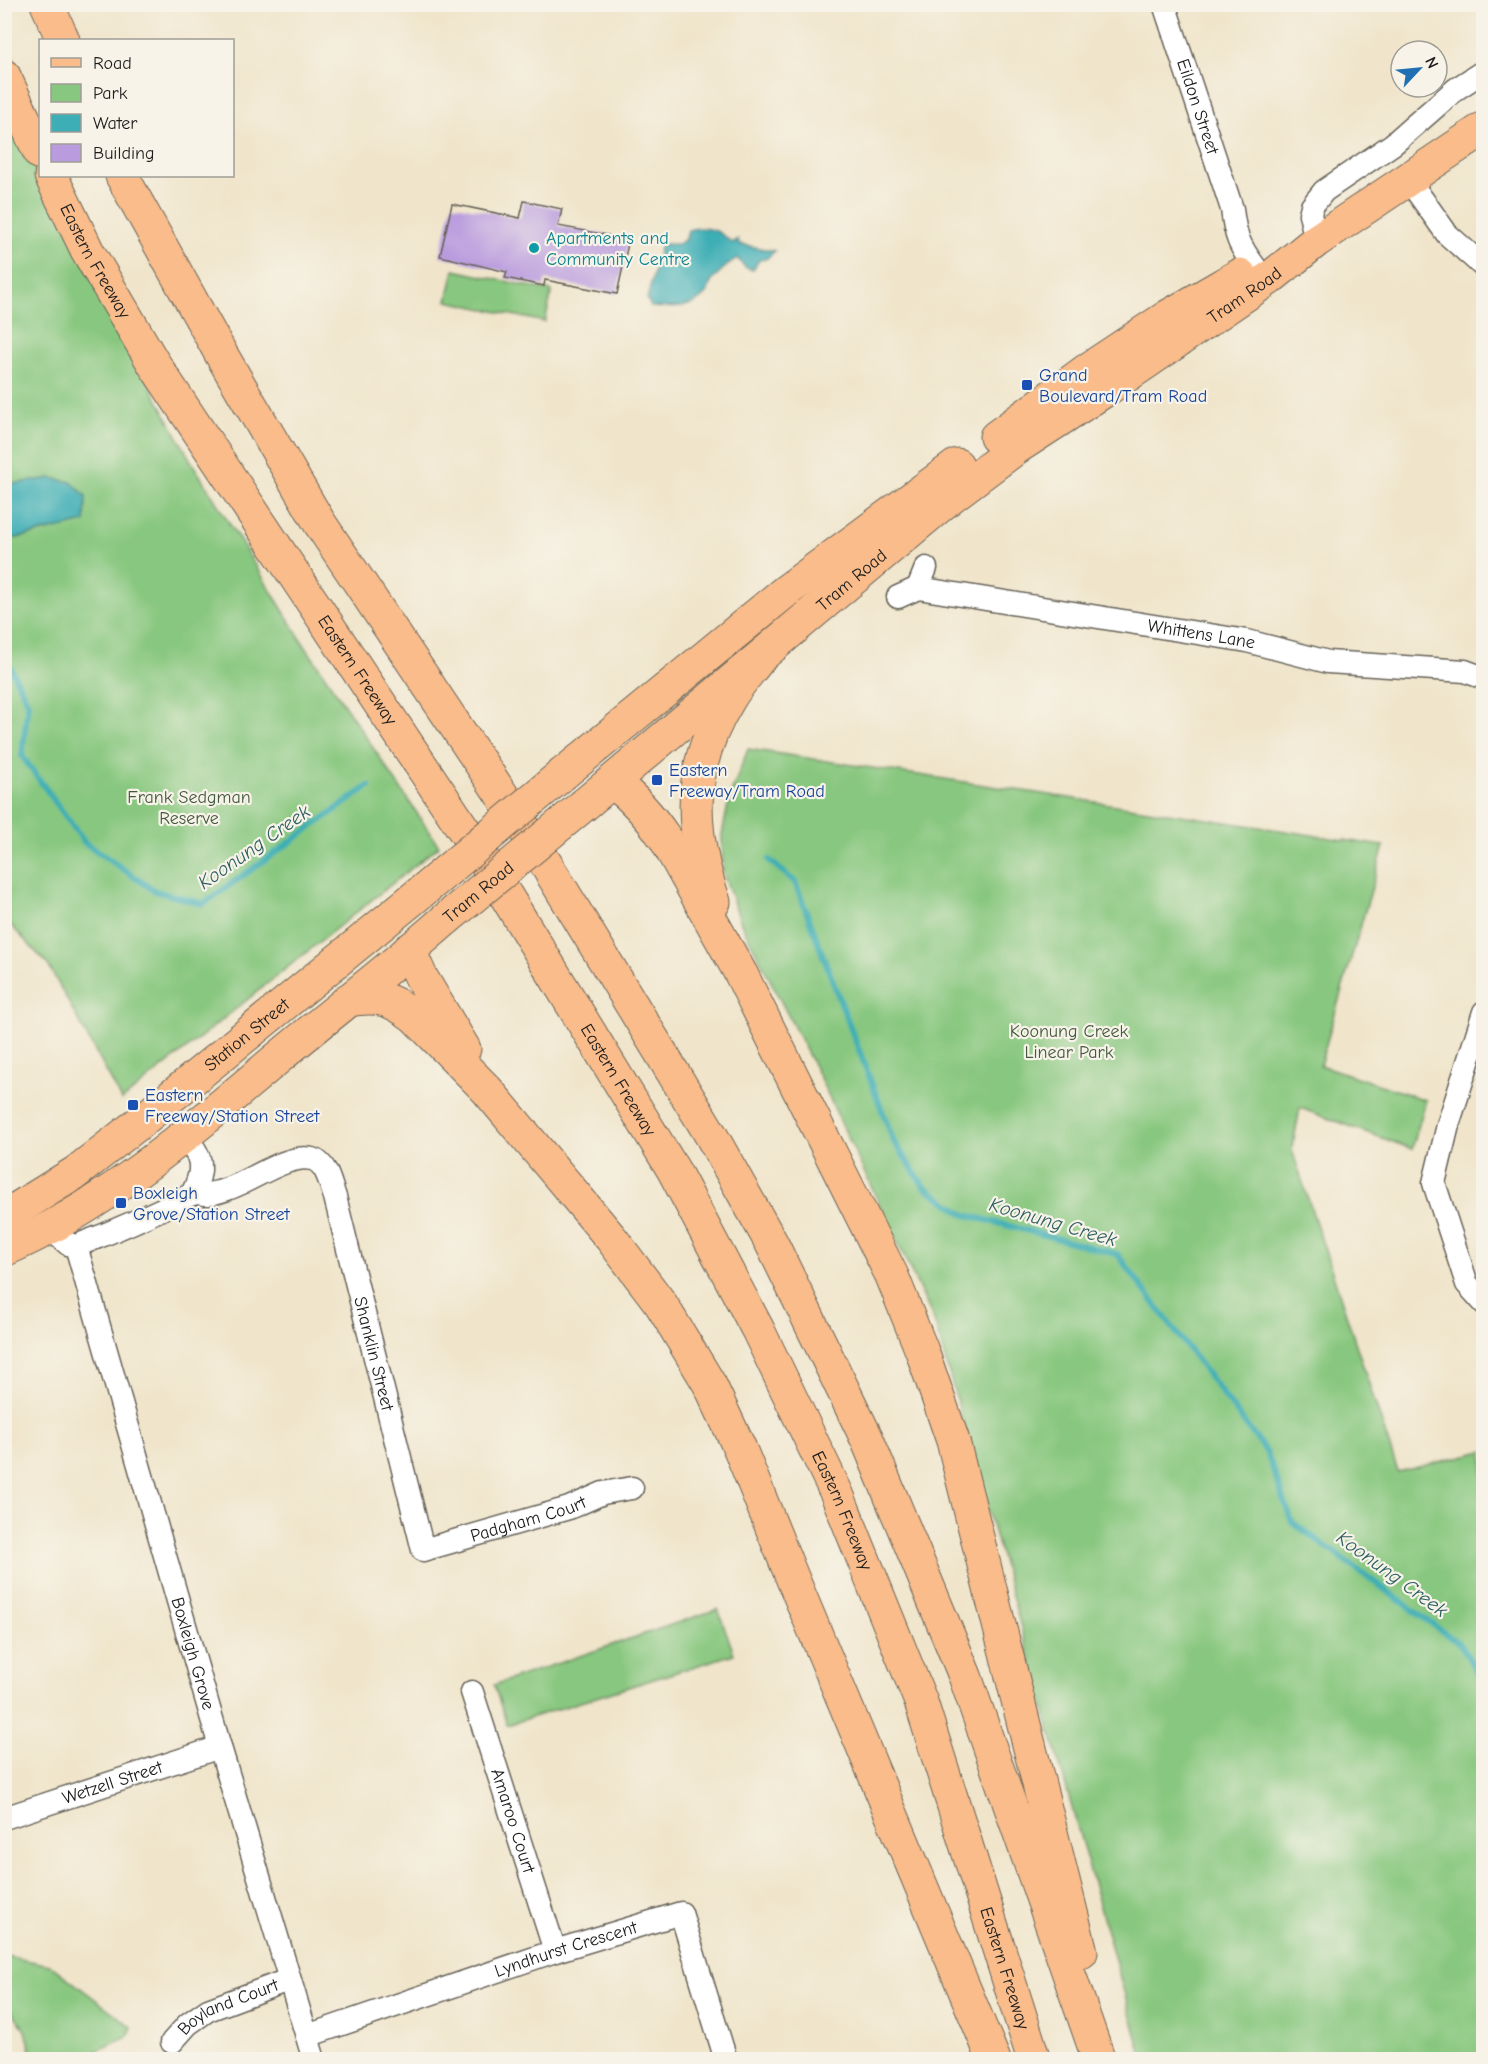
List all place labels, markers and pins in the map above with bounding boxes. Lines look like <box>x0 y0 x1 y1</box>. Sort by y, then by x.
place label: Apartments and Community Centre <box>546 228 690 270</box>
marker: Apartments and Community Centre <box>527 241 541 255</box>
place label: Grand Boulevard/Tram Road <box>1039 365 1207 407</box>
marker: Grand Boulevard/Tram Road <box>1020 378 1034 392</box>
place label: Eastern Freeway/Tram Road <box>669 760 825 802</box>
marker: Eastern Freeway/Tram Road <box>650 773 664 787</box>
place label: Eastern Freeway/Station Street <box>145 1085 320 1127</box>
marker: Eastern Freeway/Station Street <box>126 1098 140 1112</box>
place label: Boxleigh Grove/Station Street <box>133 1183 291 1225</box>
marker: Boxleigh Grove/Station Street <box>114 1196 128 1210</box>

